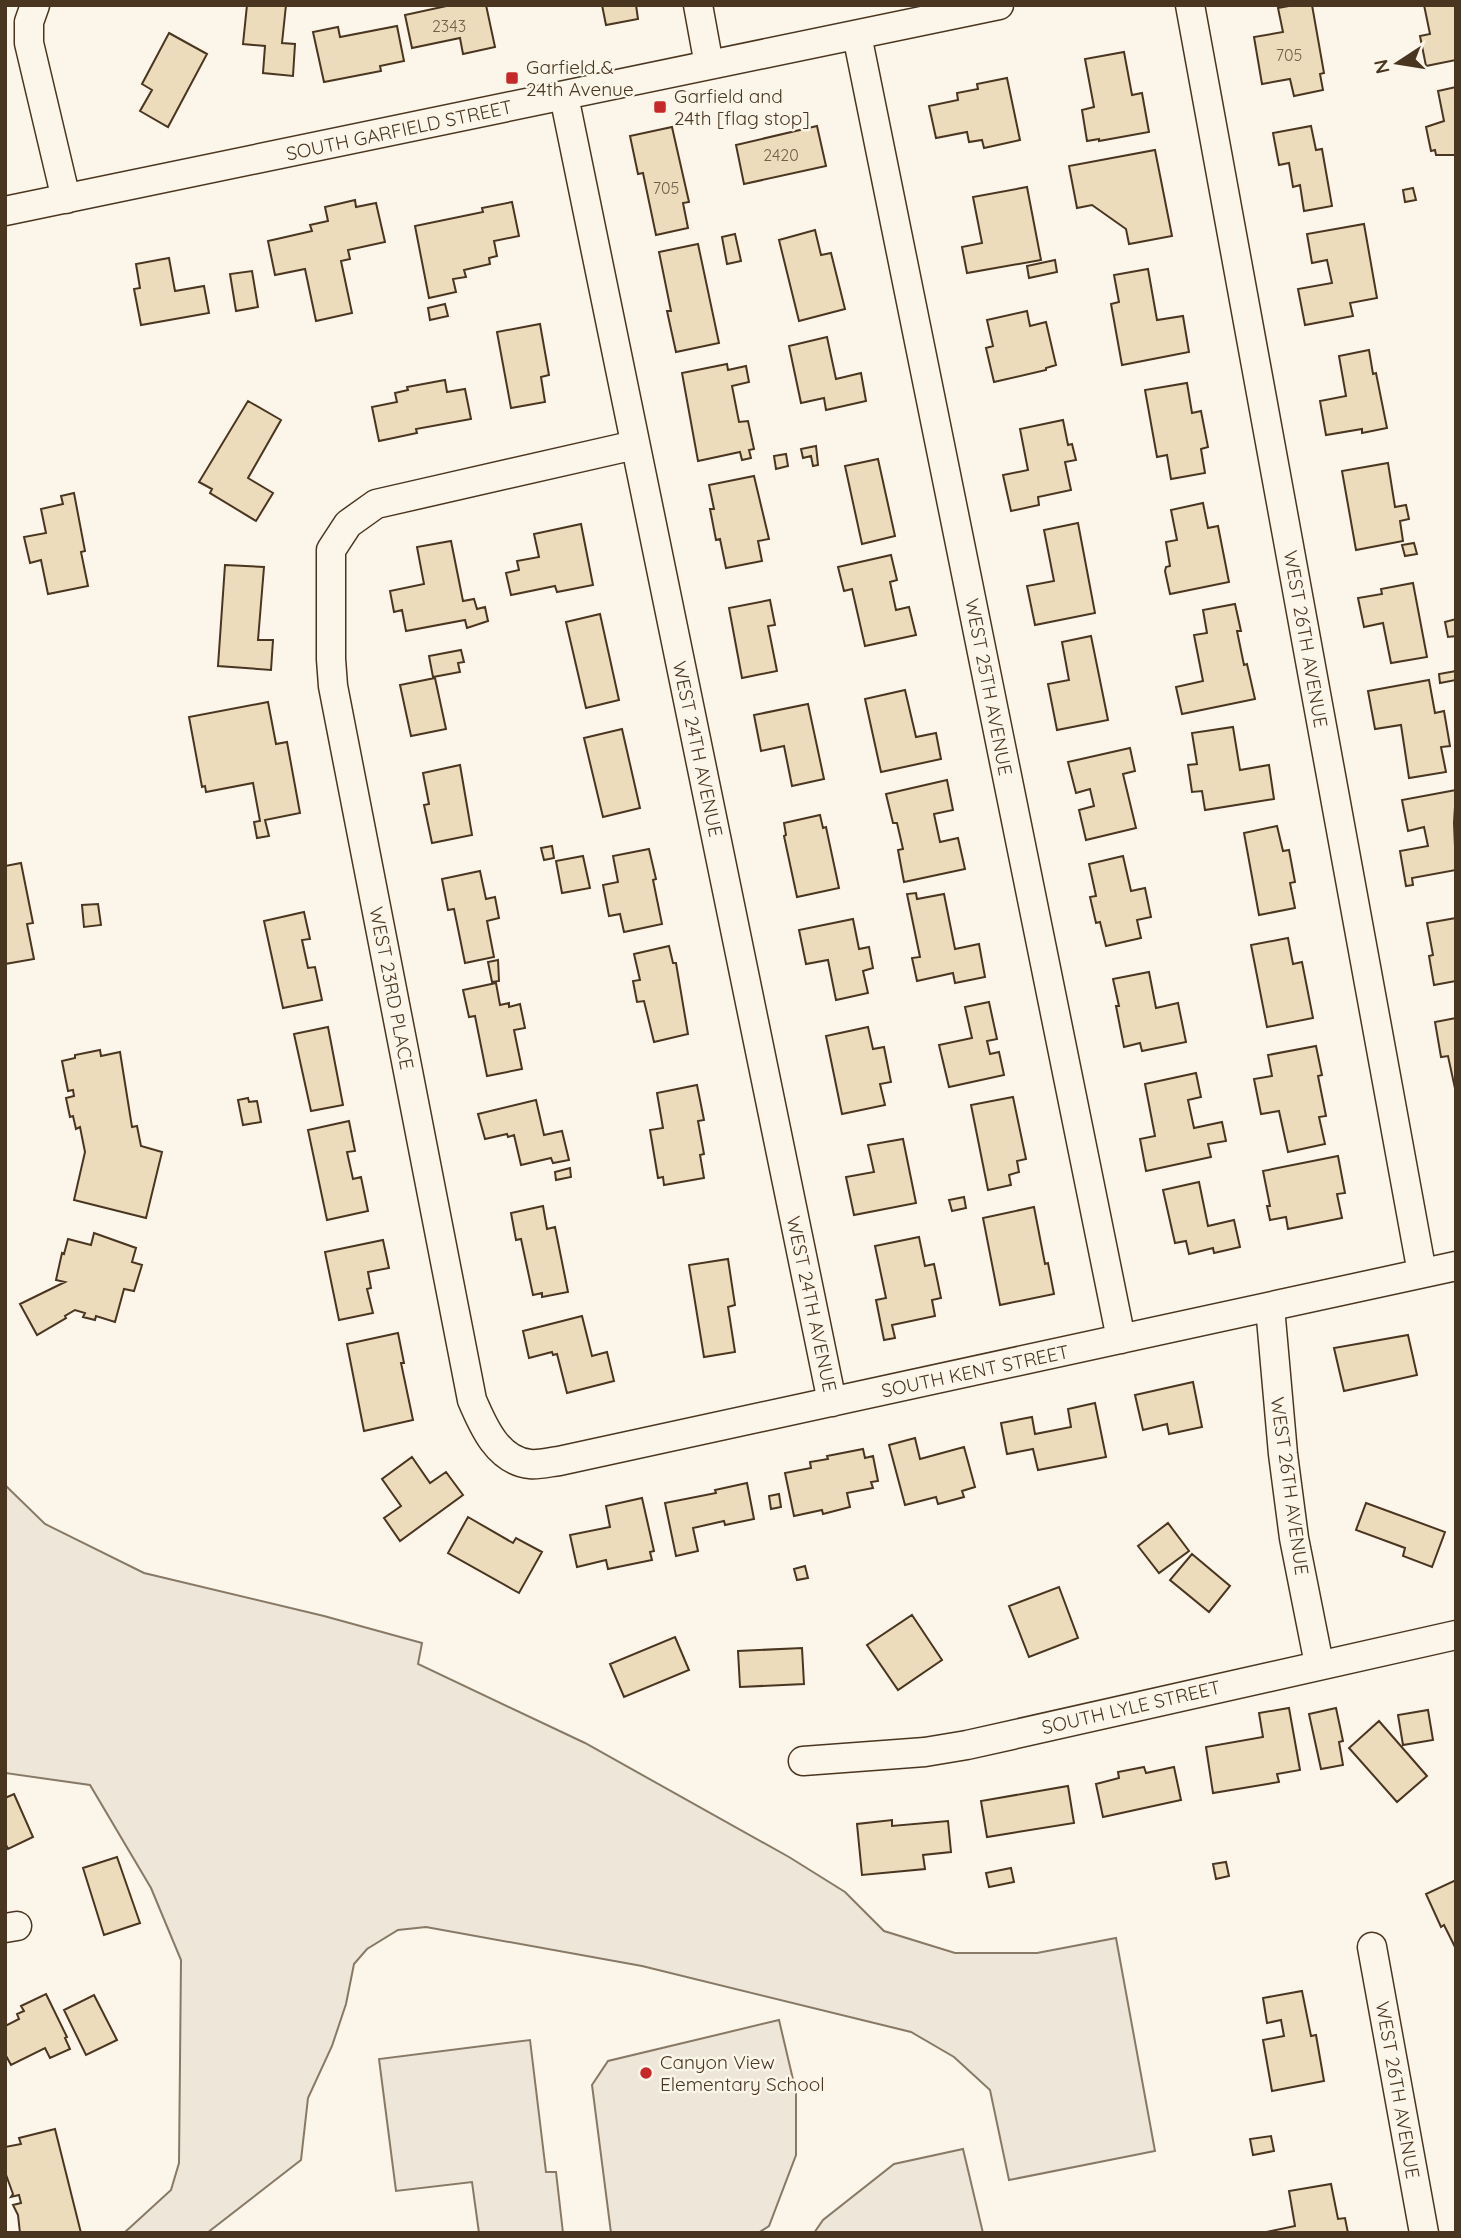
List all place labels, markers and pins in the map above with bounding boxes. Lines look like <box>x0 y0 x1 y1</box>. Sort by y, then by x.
place label: Garfield & 24th Avenue <box>526 55 634 101</box>
marker: Garfield & 24th Avenue <box>504 70 520 86</box>
place label: Garfield and 24th [flag stop] <box>674 84 810 130</box>
marker: Garfield and 24th [flag stop] <box>652 99 668 115</box>
place label: Canyon View Elementary School <box>660 2050 825 2096</box>
marker: Canyon View Elementary School <box>638 2065 654 2081</box>

